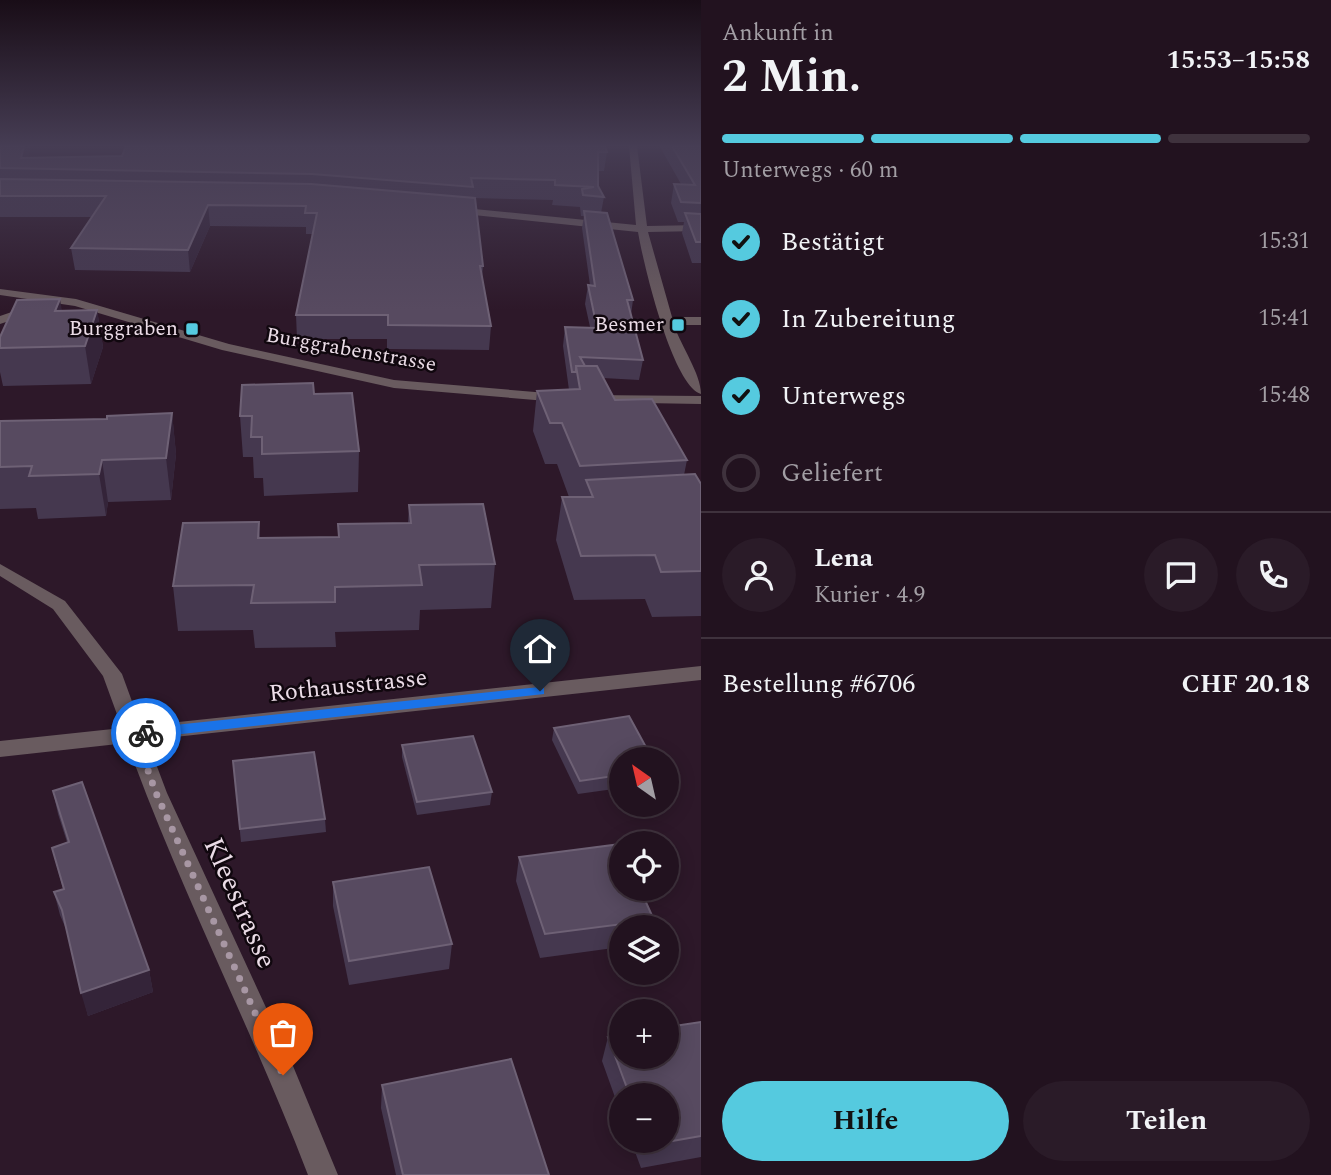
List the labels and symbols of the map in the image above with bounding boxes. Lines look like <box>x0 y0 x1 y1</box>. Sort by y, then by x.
place label: Besmer <box>594 309 664 341</box>
place label: Burggraben <box>69 313 178 345</box>
marker: Besmer <box>670 317 686 333</box>
street label: Burggrabenstrasse <box>263 319 439 381</box>
marker: Burggraben <box>184 321 200 337</box>
pin <box>510 619 570 691</box>
street label: Rothausstrasse <box>267 660 429 712</box>
courier <box>111 698 181 768</box>
north arrow <box>609 747 679 817</box>
street label: Kleestrasse <box>192 831 288 975</box>
pin <box>253 1003 313 1075</box>

